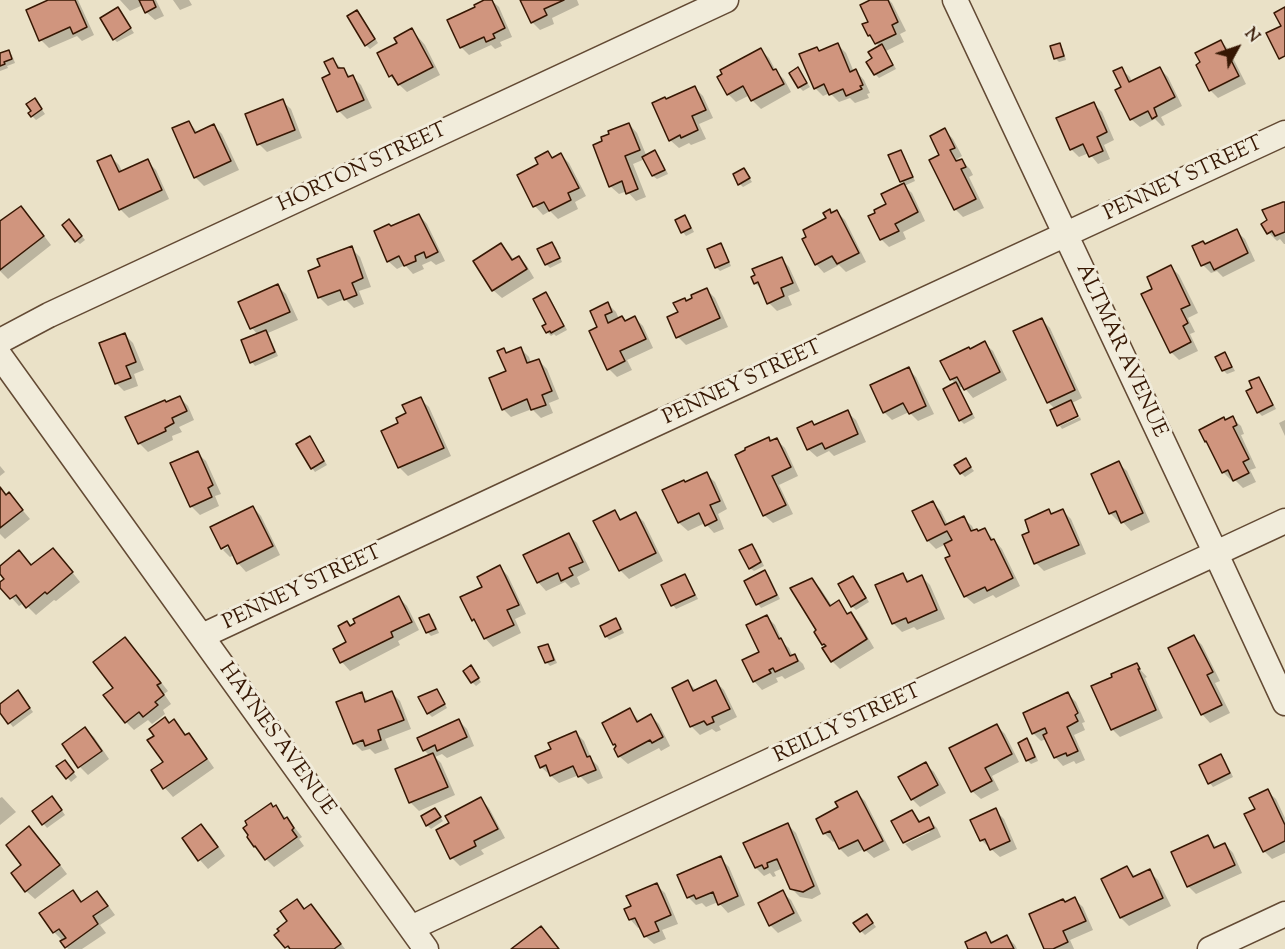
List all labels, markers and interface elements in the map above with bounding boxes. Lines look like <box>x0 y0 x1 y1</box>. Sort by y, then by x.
north arrow <box>1207 18 1267 78</box>
text: N <box>1238 24 1264 48</box>
street label: HORTON STREET <box>274 119 452 219</box>
street label: PENNEY STREET <box>1100 132 1268 228</box>
street label: ALTMAR AVENUE <box>1069 260 1171 442</box>
street label: PENNEY STREET <box>659 336 827 432</box>
street label: PENNEY STREET <box>219 541 387 637</box>
street label: HAYNES AVENUE <box>212 659 340 821</box>
street label: REILLY STREET <box>770 680 926 770</box>

